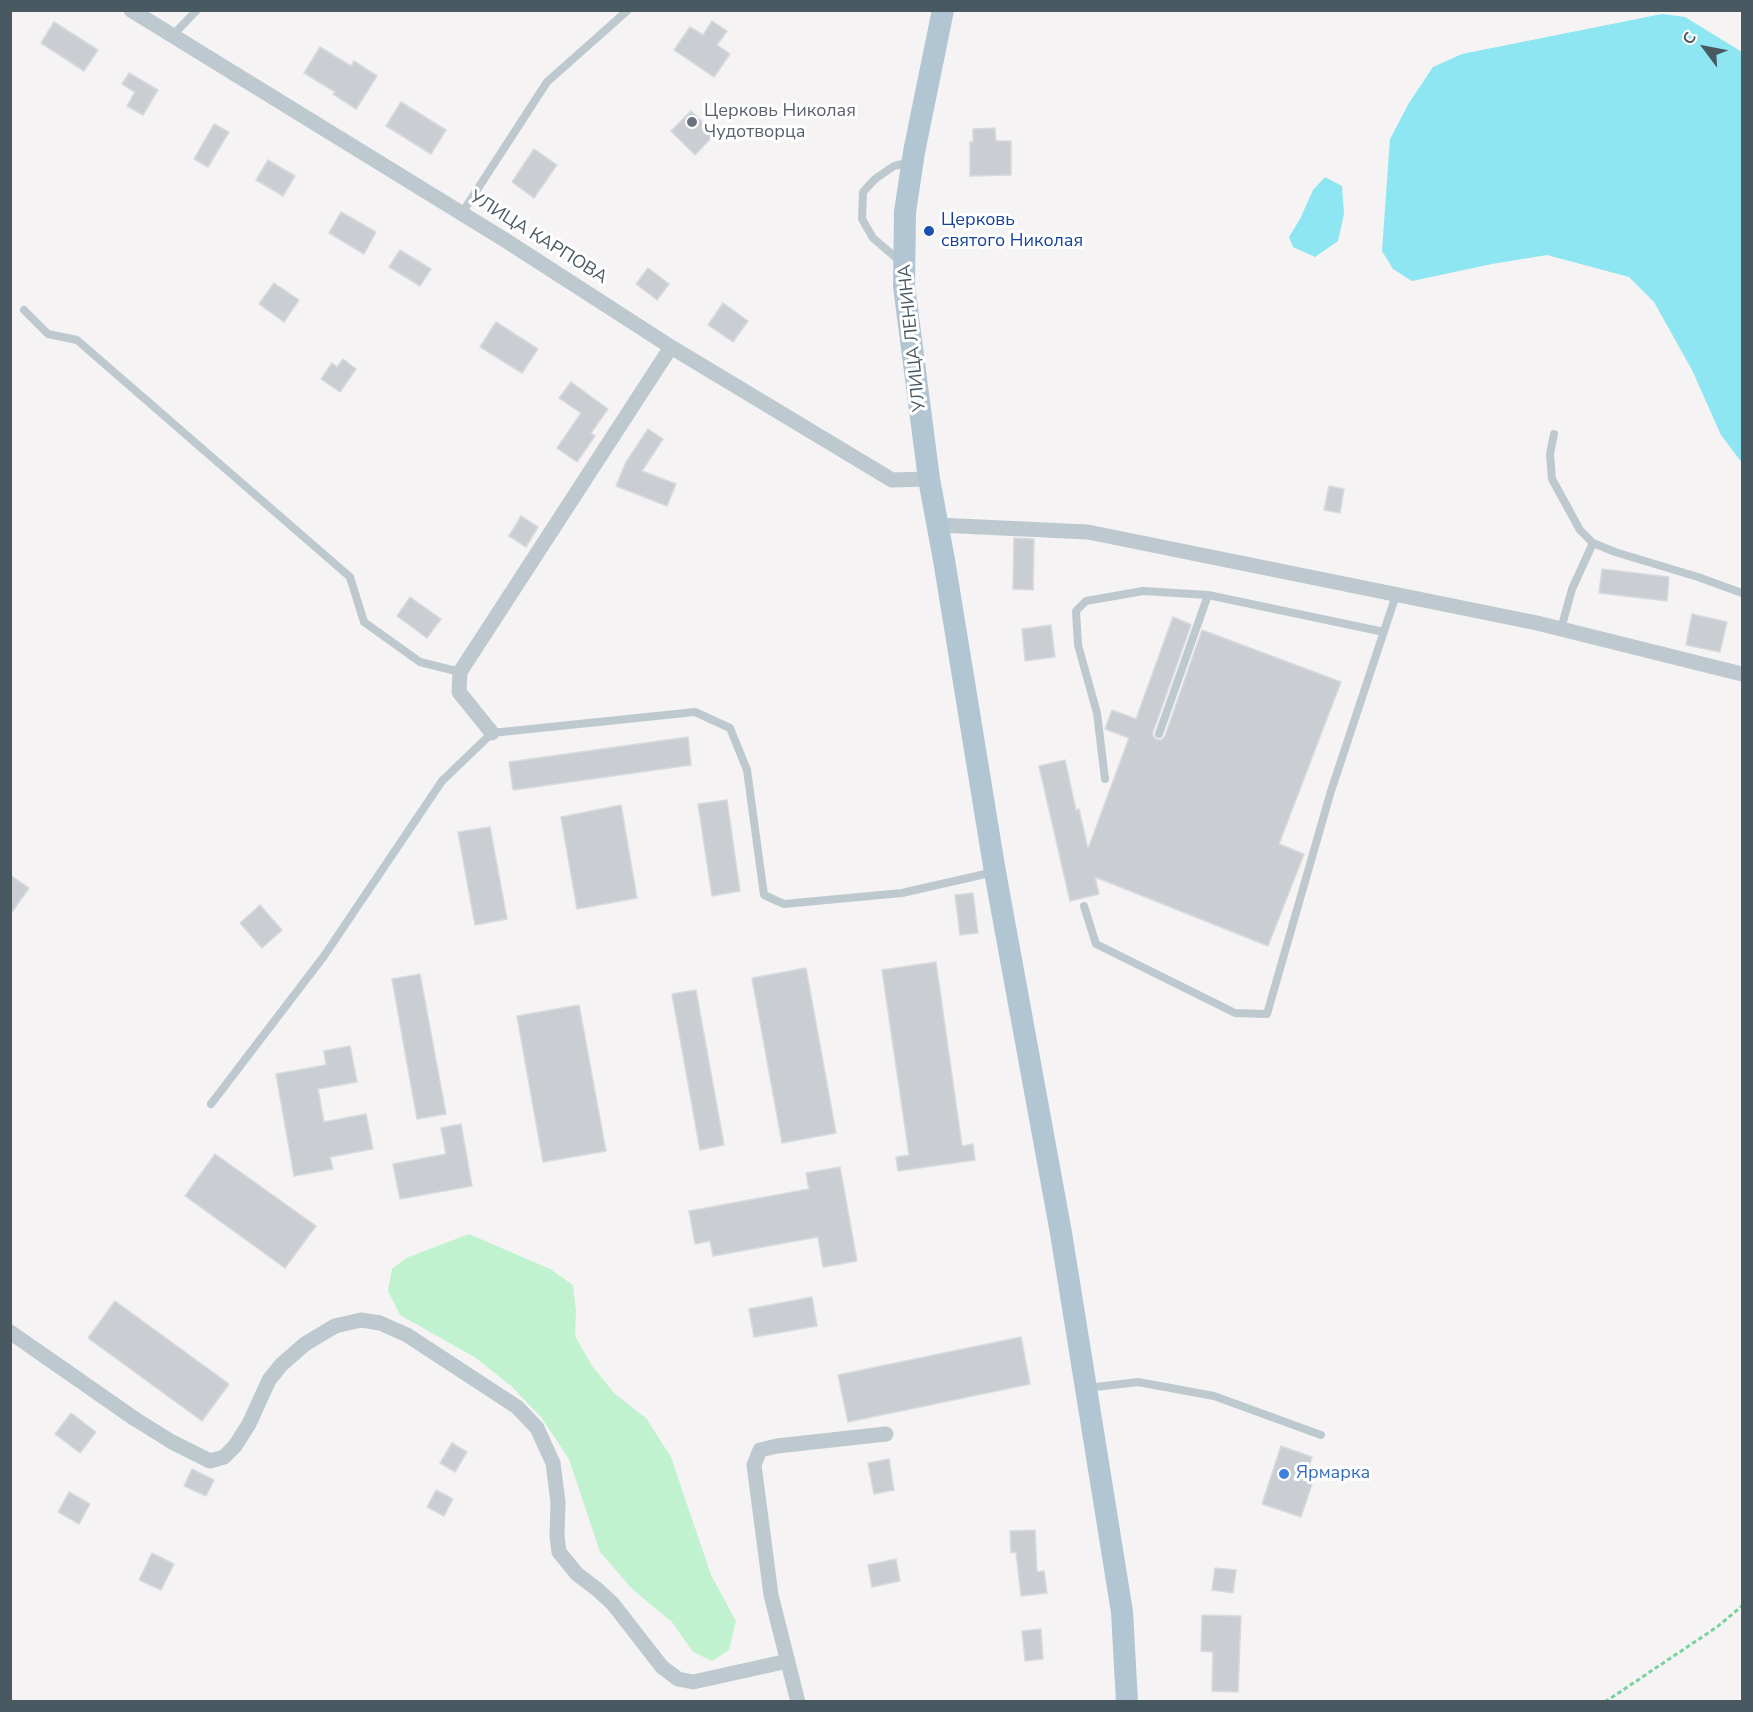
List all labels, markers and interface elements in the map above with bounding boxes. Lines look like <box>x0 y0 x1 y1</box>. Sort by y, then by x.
north arrow <box>1675 18 1735 78</box>
text: С <box>1678 28 1702 49</box>
place label: Церковь Николая Чудотворца <box>704 101 856 144</box>
marker: Церковь Николая Чудотворца <box>685 115 699 129</box>
street label: УЛИЦА КАРПОВА <box>465 187 611 289</box>
place label: Церковь святого Николая <box>941 210 1083 252</box>
marker: Церковь святого Николая <box>922 224 936 238</box>
street label: УЛИЦА ЛЕНИНА <box>895 263 931 413</box>
place label: Ярмарка <box>1296 1463 1370 1485</box>
marker: Ярмарка <box>1277 1467 1291 1481</box>

